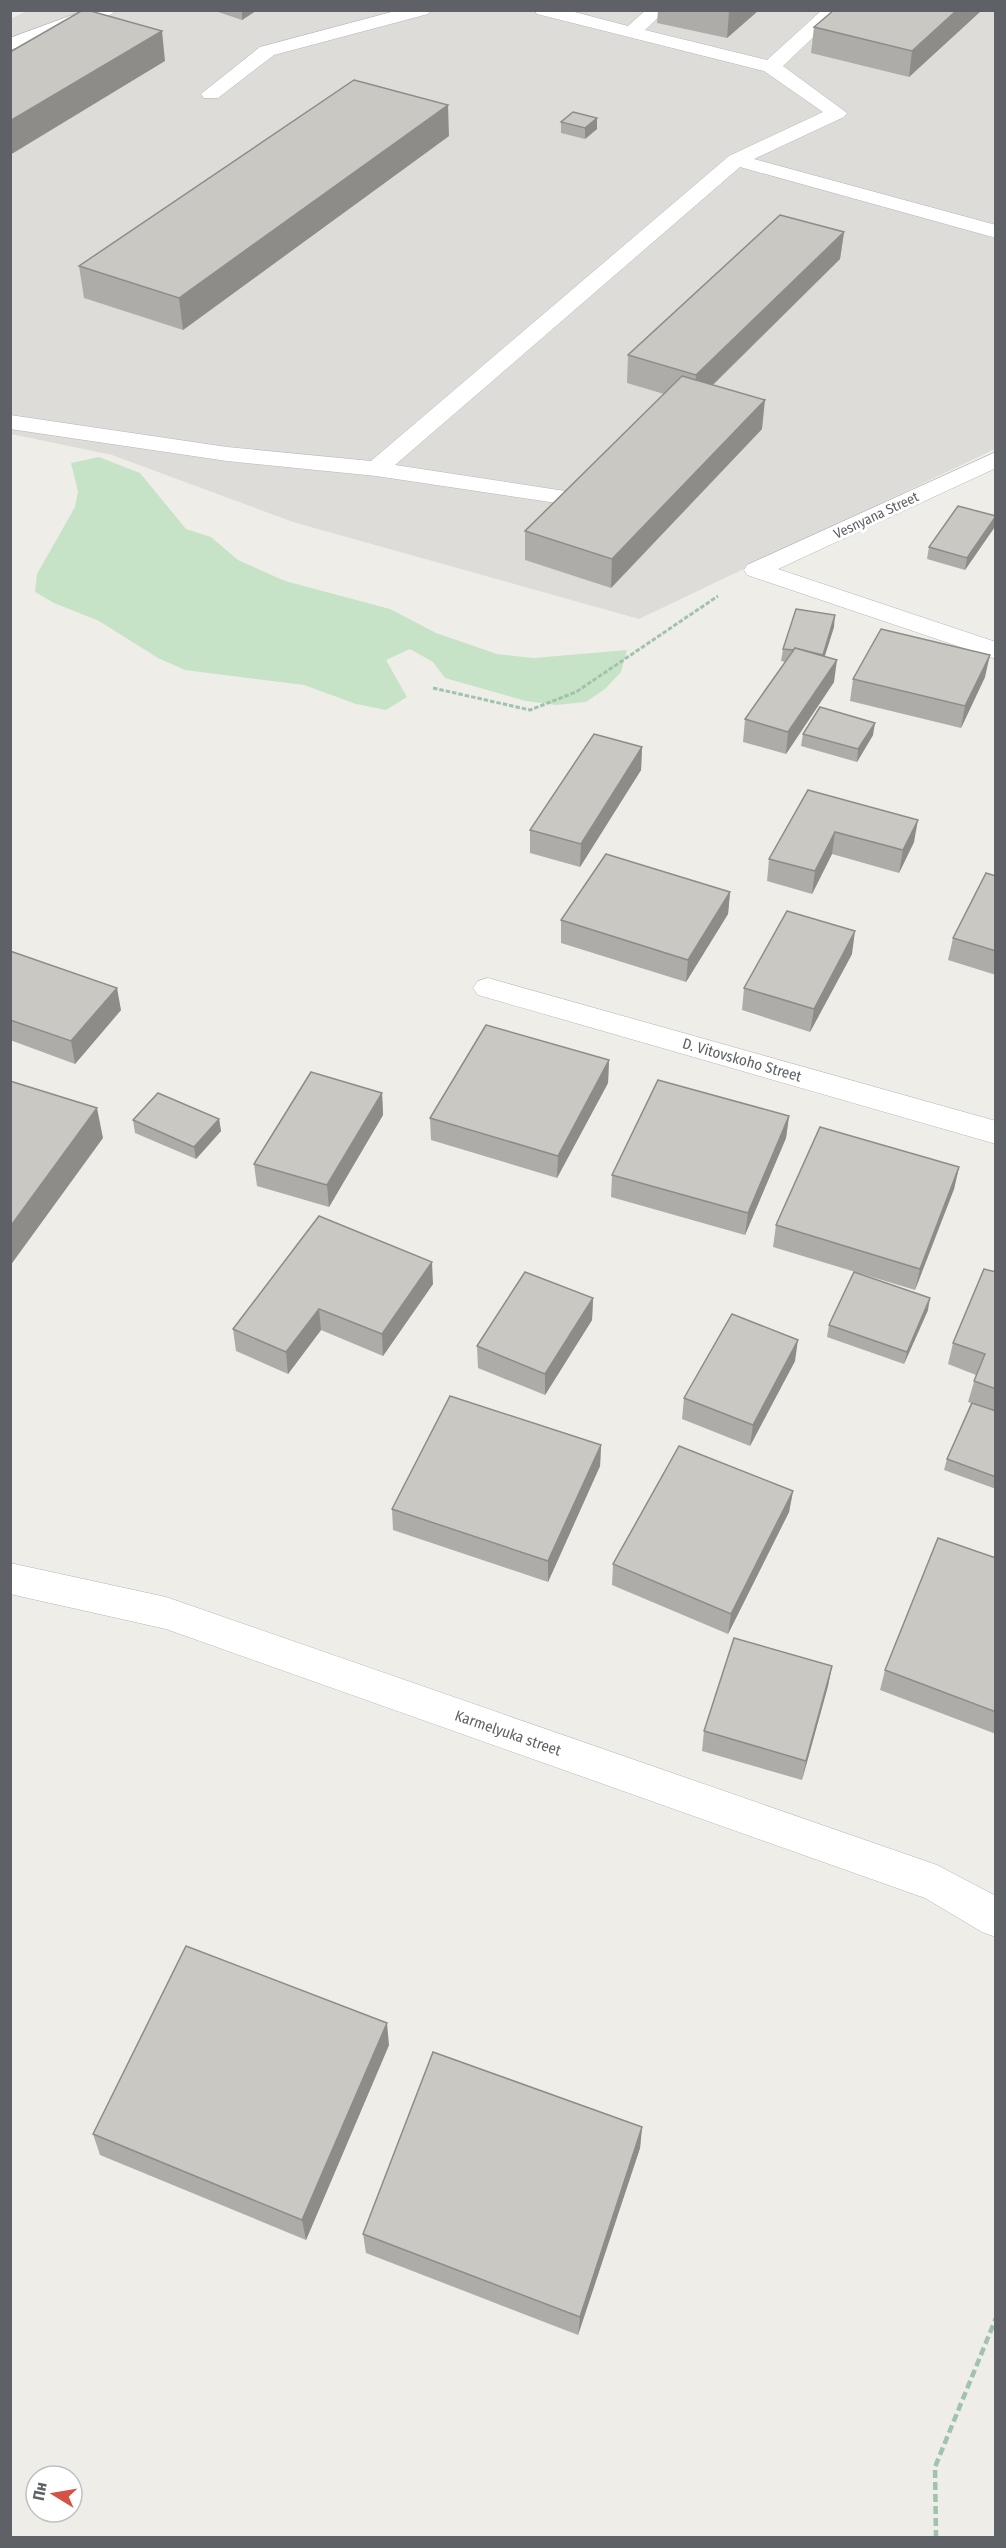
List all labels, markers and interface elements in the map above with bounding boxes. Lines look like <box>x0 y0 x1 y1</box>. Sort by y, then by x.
street label: Vesnyana Street <box>831 488 922 543</box>
street label: D. Vitovskoho Street <box>680 1034 804 1086</box>
street label: Karmelyuka street <box>452 1706 564 1760</box>
north arrow <box>24 2464 84 2524</box>
text: Пн <box>29 2481 51 2502</box>

